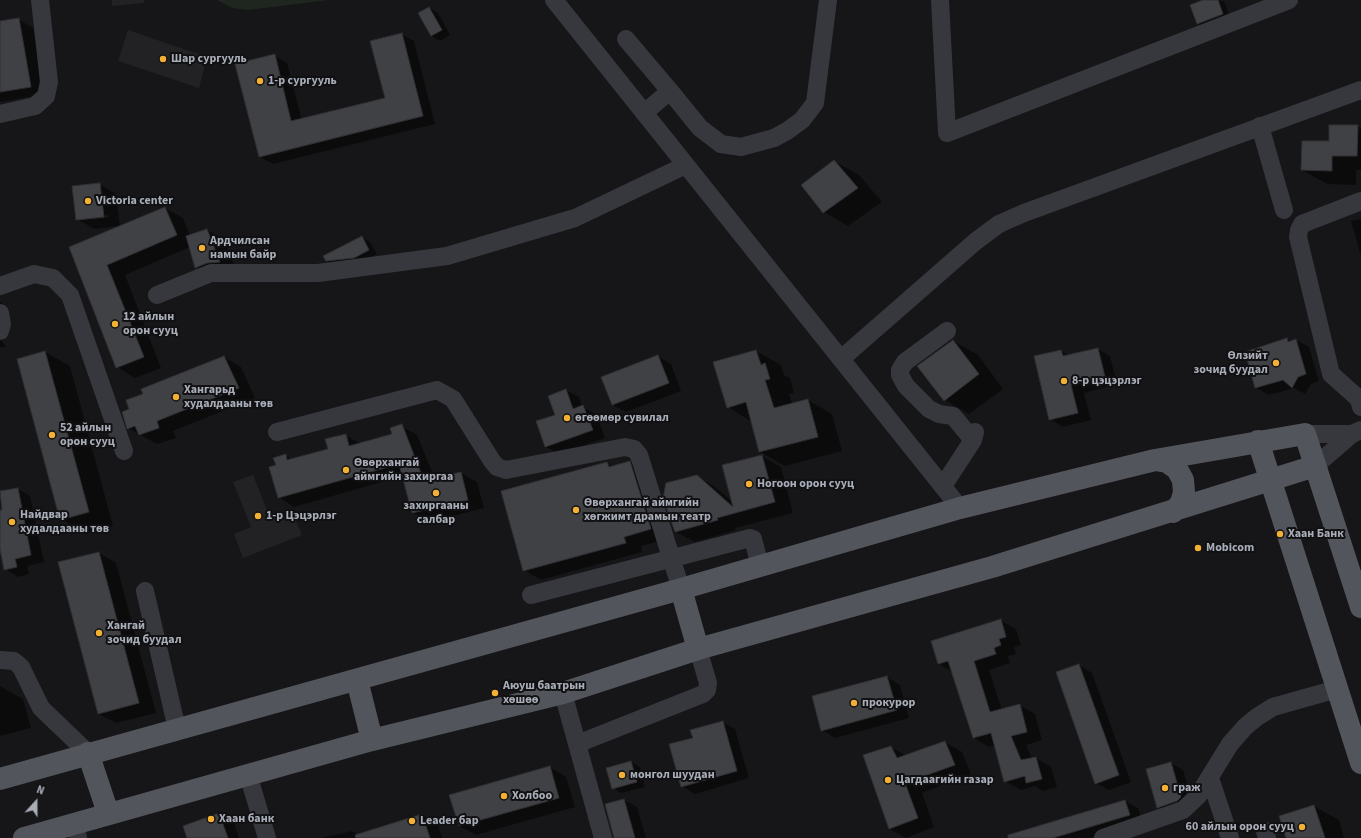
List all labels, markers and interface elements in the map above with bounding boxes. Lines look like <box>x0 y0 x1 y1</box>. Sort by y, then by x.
place label: Шар сургууль <box>171 52 247 66</box>
marker: Шар сургууль <box>158 54 168 64</box>
place label: 1-р сургууль <box>268 74 337 88</box>
marker: 1-р сургууль <box>255 76 265 86</box>
place label: Victoria center <box>96 194 173 208</box>
marker: Victoria center <box>83 196 93 206</box>
place label: Ардчилсан намын байр <box>210 234 276 262</box>
marker: Ардчилсан намын байр <box>197 243 207 253</box>
place label: 12 айлын орон сууц <box>123 310 178 338</box>
marker: 12 айлын орон сууц <box>110 319 120 329</box>
place label: Өлзийт зочид буудал <box>1193 349 1268 377</box>
marker: Өлзийт зочид буудал <box>1271 358 1281 368</box>
place label: 8-р цэцэрлэг <box>1072 374 1142 388</box>
marker: 8-р цэцэрлэг <box>1059 376 1069 386</box>
place label: Хангарьд худалдааны төв <box>184 383 273 411</box>
marker: Хангарьд худалдааны төв <box>171 392 181 402</box>
place label: өгөөмөр сувилал <box>575 411 669 425</box>
marker: өгөөмөр сувилал <box>562 413 572 423</box>
place label: 52 айлын орон сууц <box>60 421 115 449</box>
marker: 52 айлын орон сууц <box>47 430 57 440</box>
place label: Өвөрхангай аймгийн захиргаа <box>354 456 453 484</box>
marker: Өвөрхангай аймгийн захиргаа <box>341 465 351 475</box>
place label: Ногоон орон сууц <box>757 477 854 491</box>
marker: Ногоон орон сууц <box>744 479 754 489</box>
marker: захиргааны салбар <box>431 488 441 498</box>
place label: Өвөрхангай аймгийн хөгжимт драмын театр <box>584 496 711 524</box>
place label: захиргааны салбар <box>403 499 469 527</box>
marker: Өвөрхангай аймгийн хөгжимт драмын театр <box>571 505 581 515</box>
place label: Найдвар худалдааны төв <box>20 508 109 536</box>
place label: 1-р Цэцэрлэг <box>266 509 337 523</box>
marker: 1-р Цэцэрлэг <box>253 511 263 521</box>
marker: Найдвар худалдааны төв <box>7 517 17 527</box>
place label: Хаан Банк <box>1288 527 1344 541</box>
marker: Хаан Банк <box>1275 529 1285 539</box>
place label: Mobicom <box>1206 541 1254 555</box>
marker: Mobicom <box>1193 543 1203 553</box>
place label: Хангай зочид буудал <box>107 619 182 647</box>
marker: Хангай зочид буудал <box>94 628 104 638</box>
place label: Аюуш баатрын хөшөө <box>503 679 585 707</box>
marker: Аюуш баатрын хөшөө <box>490 688 500 698</box>
place label: прокурор <box>862 696 915 710</box>
marker: прокурор <box>849 698 859 708</box>
place label: монгол шуудан <box>630 768 715 782</box>
marker: монгол шуудан <box>617 770 627 780</box>
place label: Цагдаагийн газар <box>896 773 994 787</box>
marker: Цагдаагийн газар <box>883 775 893 785</box>
place label: граж <box>1173 781 1200 795</box>
north arrow <box>16 782 56 822</box>
text: N <box>34 782 47 799</box>
marker: граж <box>1160 783 1170 793</box>
place label: Холбоо <box>512 789 552 803</box>
marker: Холбоо <box>499 791 509 801</box>
place label: Хаан банк <box>219 812 274 826</box>
marker: Хаан банк <box>206 814 216 824</box>
place label: Leader бар <box>420 814 479 828</box>
marker: Leader бар <box>407 816 417 826</box>
place label: 60 айлын орон сууц <box>1186 820 1294 834</box>
marker: 60 айлын орон сууц <box>1297 822 1307 832</box>

